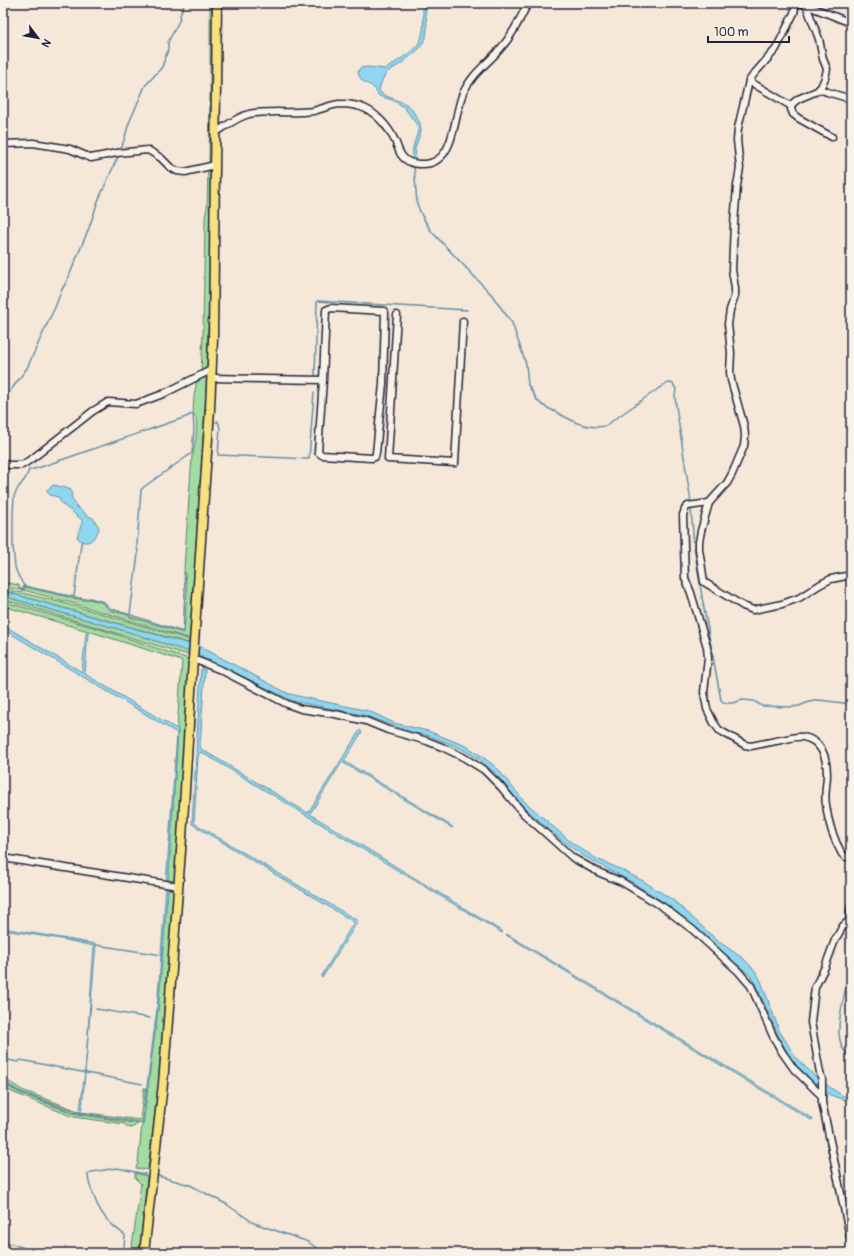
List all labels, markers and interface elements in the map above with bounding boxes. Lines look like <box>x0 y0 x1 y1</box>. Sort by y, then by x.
north arrow <box>18 18 58 58</box>
scale bar <box>708 18 789 44</box>
text: 100 m <box>714 25 749 40</box>
text: N <box>38 36 54 50</box>

